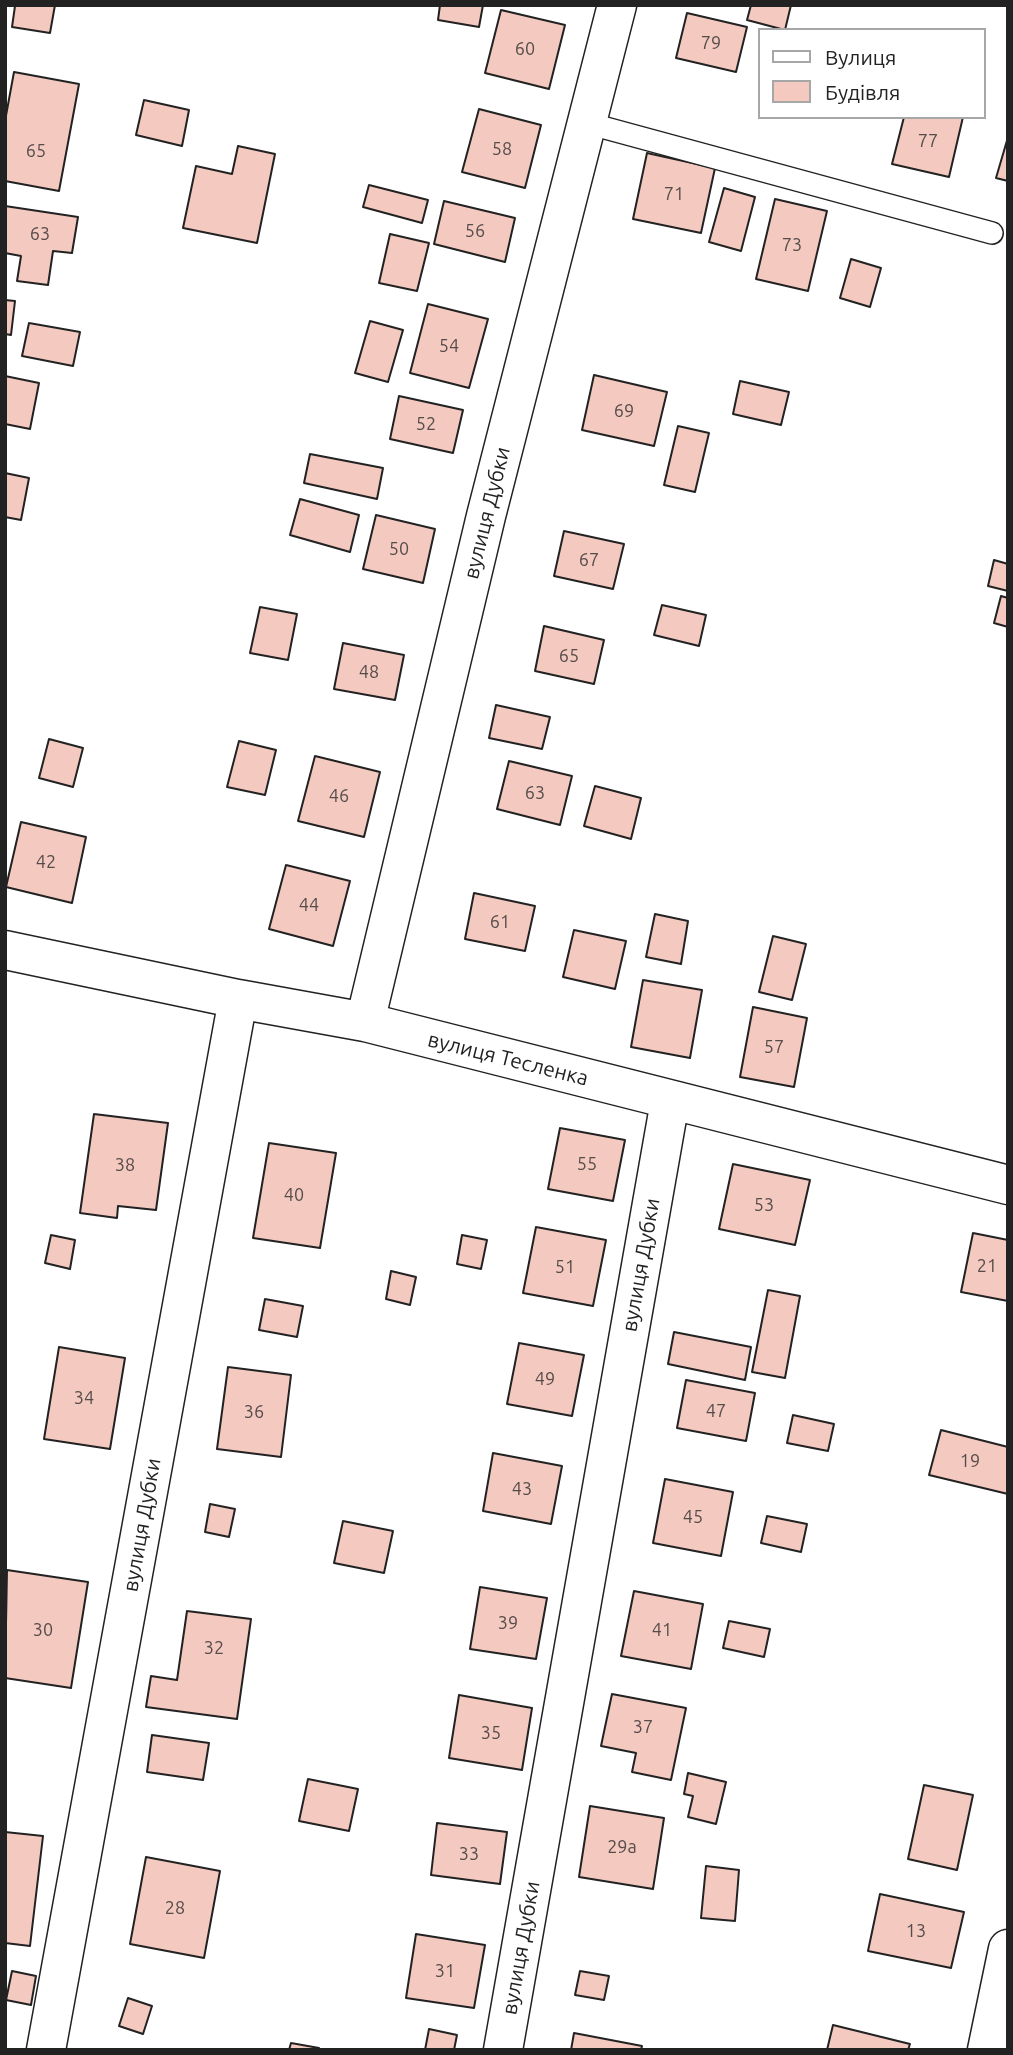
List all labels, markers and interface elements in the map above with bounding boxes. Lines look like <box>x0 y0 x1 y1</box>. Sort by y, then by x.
legend <box>758 28 985 119</box>
house number: 79 <box>701 32 721 54</box>
house number: 60 <box>515 38 535 60</box>
text: Вулиця <box>825 45 896 69</box>
text: Будівля <box>825 80 900 104</box>
house number: 77 <box>918 130 938 152</box>
house number: 58 <box>492 138 512 160</box>
house number: 65 <box>26 140 46 162</box>
house number: 71 <box>664 183 684 205</box>
house number: 56 <box>465 220 485 242</box>
house number: 63 <box>30 223 50 245</box>
house number: 73 <box>782 234 802 256</box>
house number: 54 <box>439 335 459 357</box>
house number: 69 <box>614 400 634 422</box>
house number: 52 <box>416 413 436 435</box>
street label: вулиця Дубки <box>458 444 516 582</box>
house number: 50 <box>389 538 409 560</box>
house number: 67 <box>579 549 599 571</box>
house number: 65 <box>559 645 579 667</box>
house number: 48 <box>359 661 379 683</box>
house number: 63 <box>525 782 545 804</box>
house number: 46 <box>329 785 349 807</box>
house number: 42 <box>36 851 56 873</box>
house number: 44 <box>299 894 319 916</box>
house number: 61 <box>490 911 510 933</box>
street label: вулиця Тесленка <box>425 1027 591 1091</box>
house number: 57 <box>764 1036 784 1058</box>
house number: 55 <box>577 1153 597 1175</box>
house number: 38 <box>115 1154 135 1176</box>
house number: 40 <box>284 1184 304 1206</box>
house number: 53 <box>754 1194 774 1216</box>
street label: вулиця Дубки <box>617 1196 665 1334</box>
house number: 21 <box>977 1255 997 1277</box>
house number: 51 <box>555 1256 575 1278</box>
house number: 49 <box>535 1368 555 1390</box>
house number: 34 <box>74 1387 94 1409</box>
house number: 47 <box>706 1400 726 1422</box>
house number: 36 <box>244 1401 264 1423</box>
house number: 19 <box>960 1450 980 1472</box>
street label: вулиця Дубки <box>118 1456 166 1594</box>
house number: 43 <box>512 1478 532 1500</box>
house number: 45 <box>683 1506 703 1528</box>
house number: 39 <box>498 1612 518 1634</box>
house number: 30 <box>33 1619 53 1641</box>
house number: 41 <box>652 1619 672 1641</box>
house number: 32 <box>204 1637 224 1659</box>
house number: 37 <box>633 1716 653 1738</box>
house number: 35 <box>481 1722 501 1744</box>
house number: 29а <box>607 1836 637 1858</box>
house number: 33 <box>459 1843 479 1865</box>
street label: вулиця Дубки <box>497 1879 545 2017</box>
house number: 28 <box>165 1897 185 1919</box>
house number: 13 <box>906 1920 926 1942</box>
house number: 31 <box>435 1960 455 1982</box>

